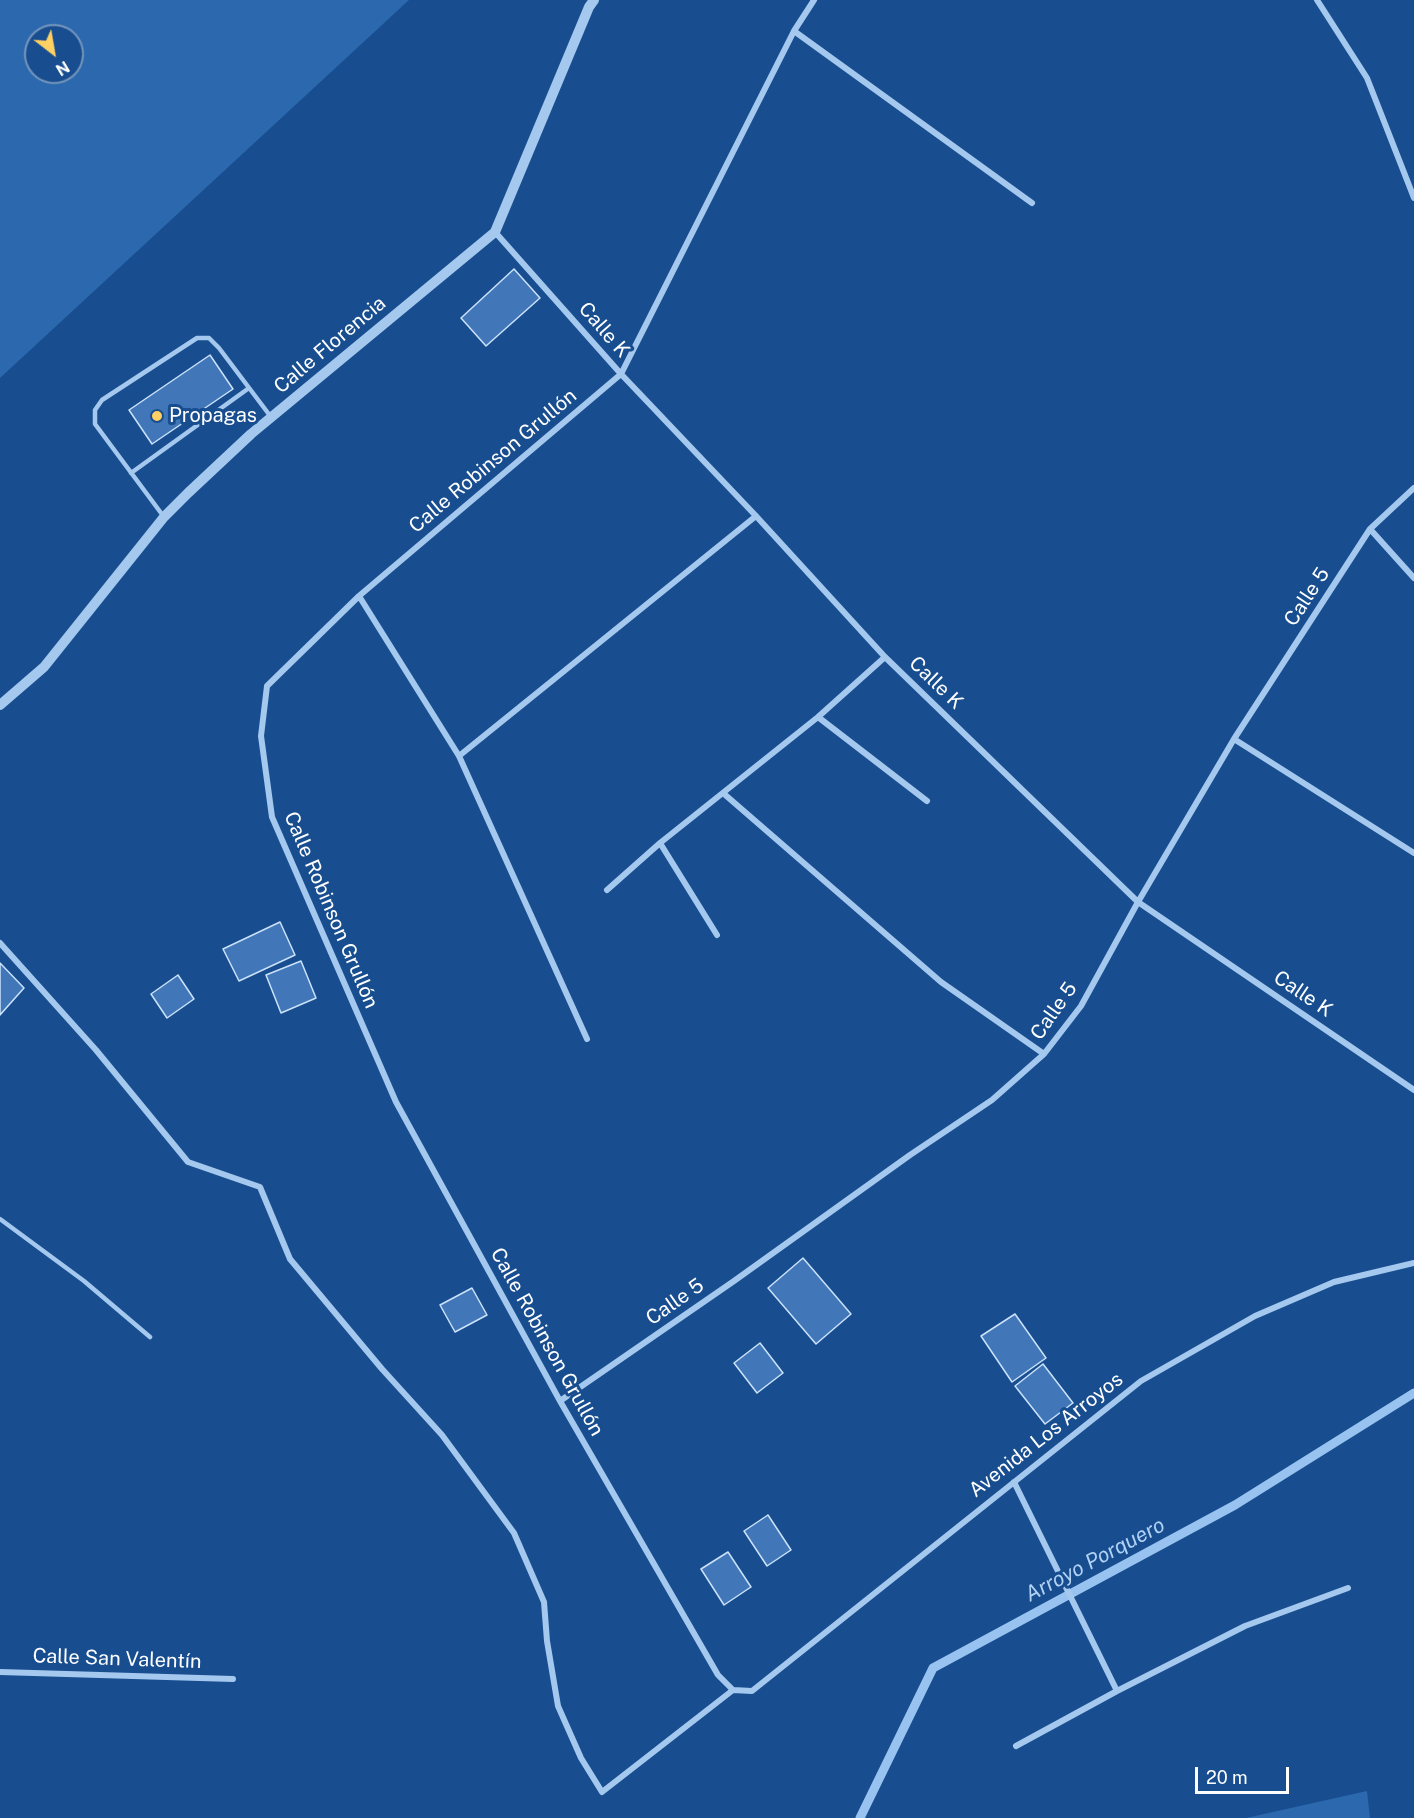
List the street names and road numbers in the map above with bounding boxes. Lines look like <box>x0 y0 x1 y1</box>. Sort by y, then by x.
street label: Calle Florencia <box>269 291 391 399</box>
street label: Calle K <box>573 297 635 363</box>
street label: Calle Robinson Grullón <box>404 384 582 538</box>
street label: Calle 5 <box>1279 563 1335 631</box>
street label: Calle K <box>904 652 968 714</box>
street label: Calle Robinson Grullón <box>279 808 383 1012</box>
street label: Calle K <box>1269 966 1337 1022</box>
street label: Calle 5 <box>1026 977 1082 1045</box>
street label: Calle Robinson Grullón <box>485 1244 609 1440</box>
street label: Calle 5 <box>641 1274 709 1330</box>
street label: Avenida Los Arroyos <box>964 1367 1128 1503</box>
street label: Calle San Valentín <box>32 1644 202 1674</box>

